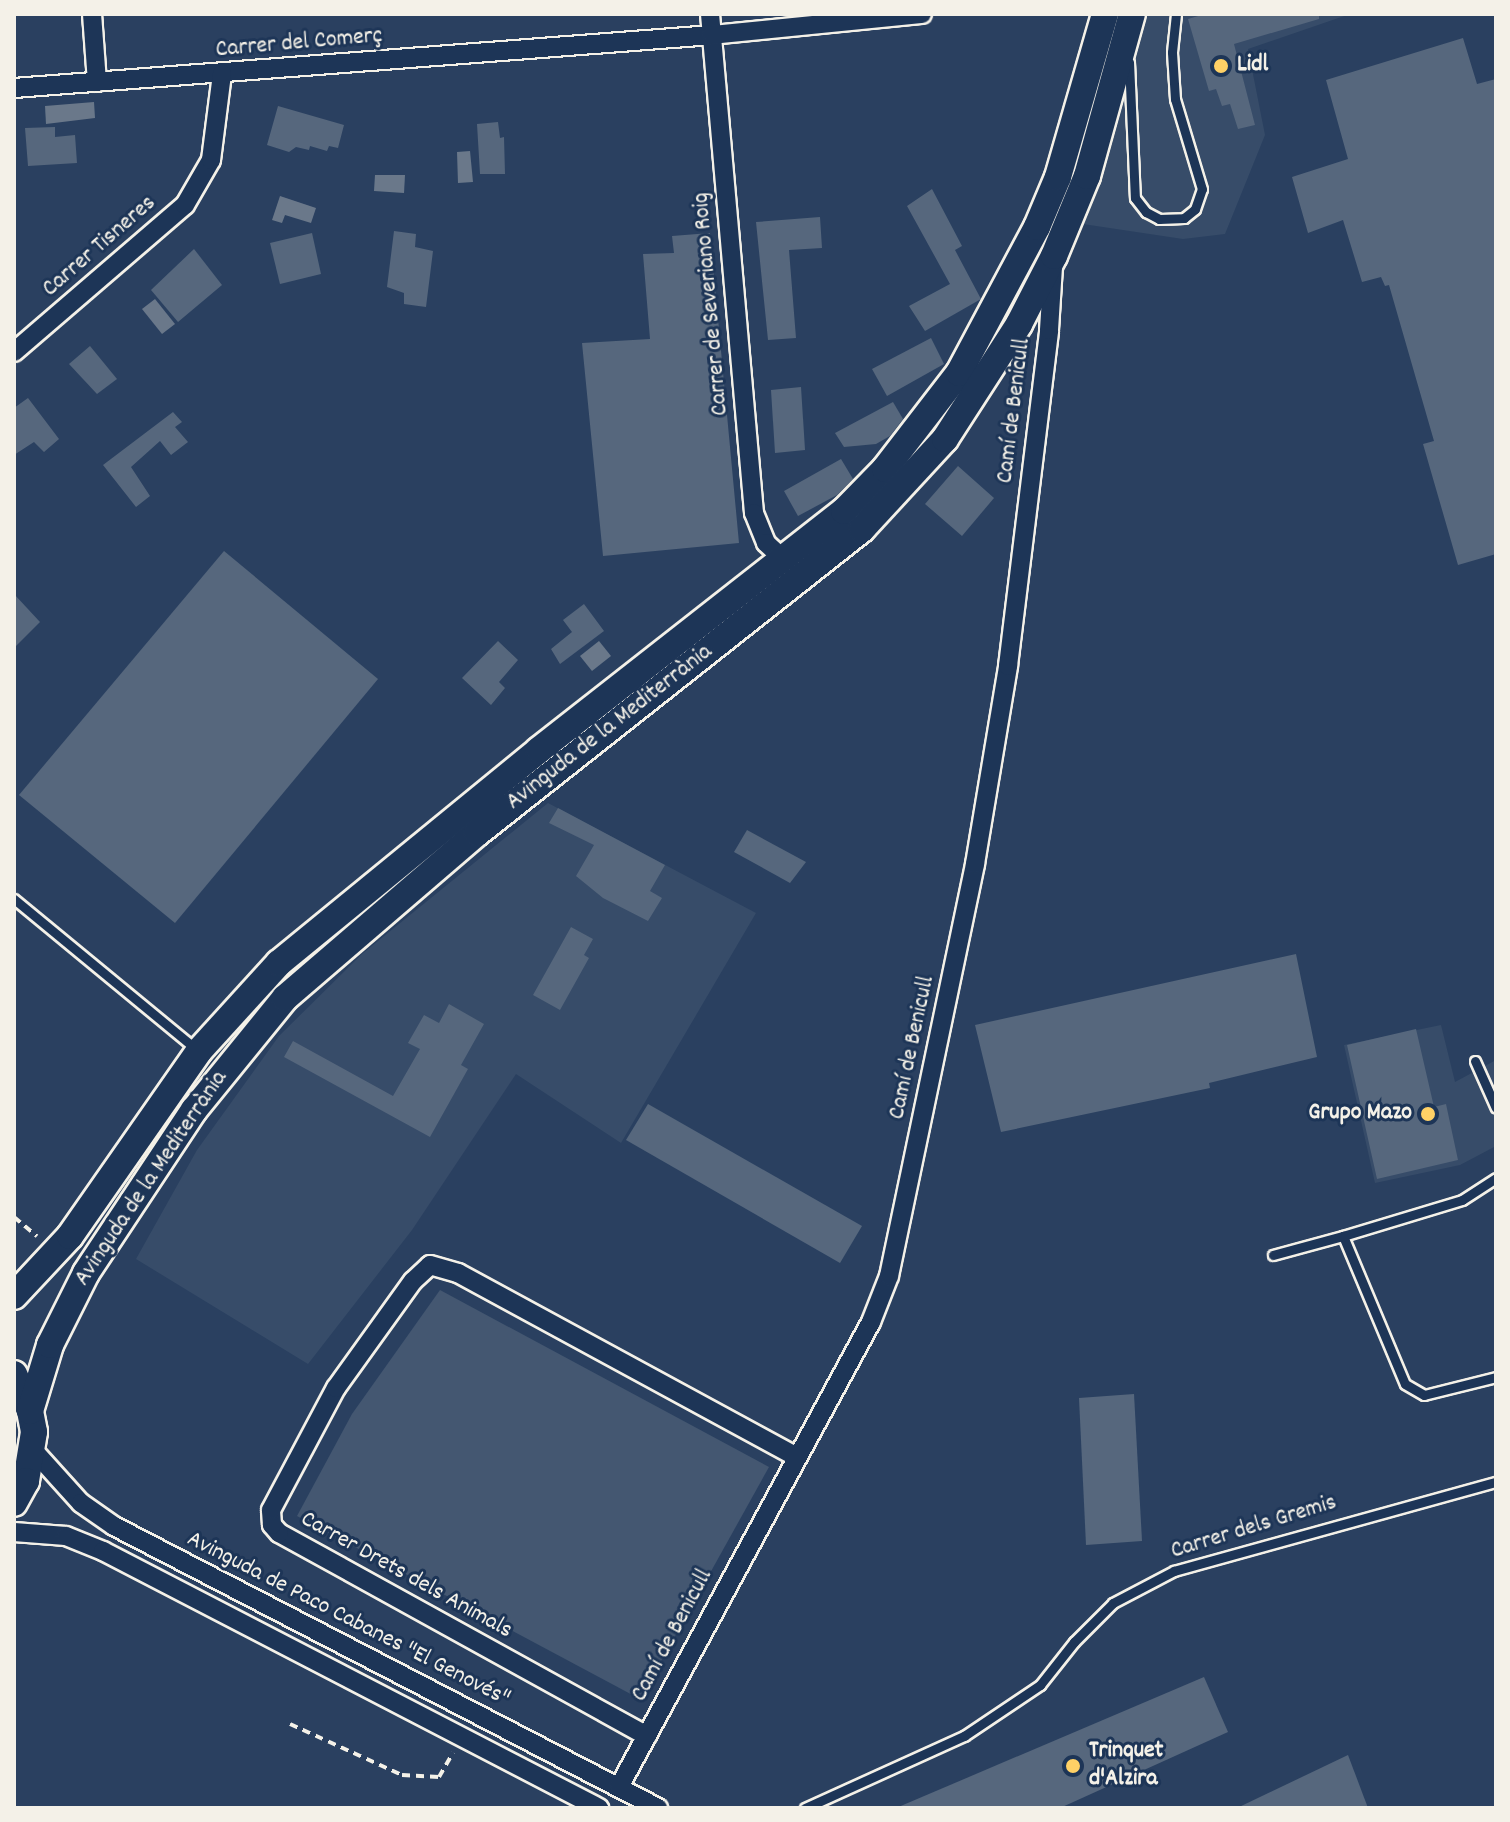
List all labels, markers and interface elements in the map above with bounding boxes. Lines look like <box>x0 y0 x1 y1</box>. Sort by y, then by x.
street label: Carrer del Comerç <box>215 22 383 66</box>
place label: Lidl <box>1237 52 1268 80</box>
marker: Lidl <box>1212 57 1230 75</box>
street label: Carrer Tisneres <box>37 190 163 304</box>
street label: Carrer de Severiano Roig <box>688 191 736 417</box>
street label: Camí de Benicull <box>992 337 1038 485</box>
street label: Avinguda de la Mediterrània <box>501 639 719 817</box>
street label: Camí de Benicull <box>884 974 942 1122</box>
street label: Avinguda de la Mediterrània <box>69 1066 235 1292</box>
place label: Grupo Mazo <box>1308 1100 1412 1128</box>
marker: Grupo Mazo <box>1419 1105 1437 1123</box>
street label: Carrer dels Gremis <box>1168 1489 1340 1567</box>
street label: Carrer Drets dels Animals <box>295 1506 517 1646</box>
street label: Avinguda de Paco Cabanes "El Genovés" <box>182 1526 514 1714</box>
street label: Camí de Benicull <box>626 1565 720 1707</box>
place label: Trinquet d'Alzira <box>1089 1738 1163 1794</box>
marker: Trinquet d'Alzira <box>1064 1757 1082 1775</box>

